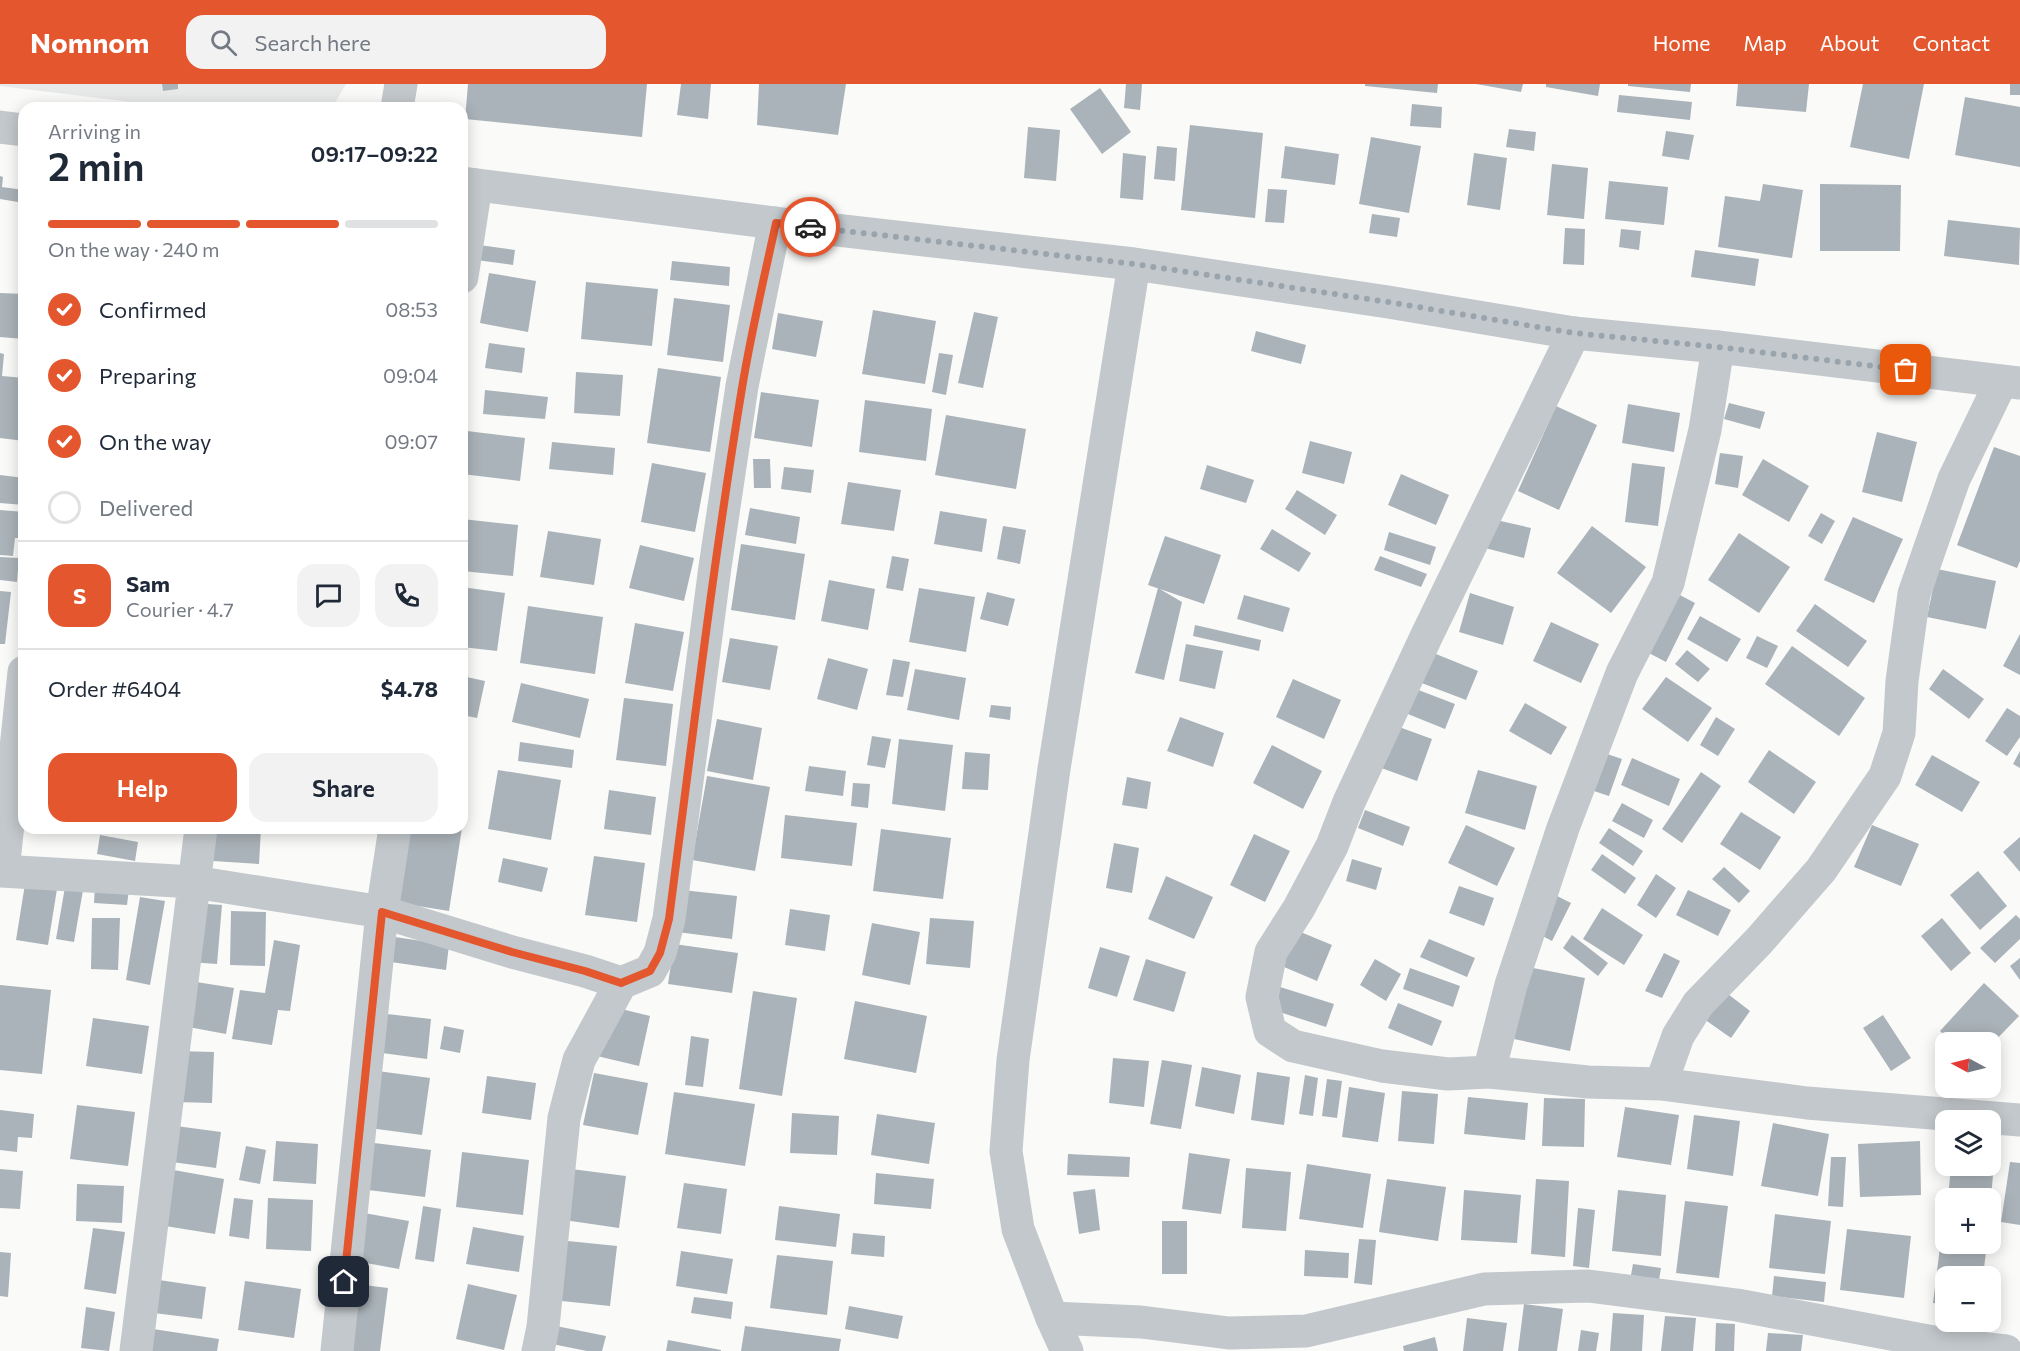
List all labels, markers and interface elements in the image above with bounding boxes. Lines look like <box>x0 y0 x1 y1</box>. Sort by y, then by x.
search box <box>186 15 606 69</box>
text: Nomnom <box>30 25 150 59</box>
icon: search <box>207 26 240 59</box>
text: Search here <box>255 29 371 56</box>
text: Home <box>1653 30 1710 55</box>
text: Map <box>1743 30 1787 55</box>
text: About <box>1820 30 1879 55</box>
text: Contact <box>1912 30 1990 55</box>
text: Arriving in <box>48 119 141 143</box>
text: 09:17–09:22 <box>311 140 438 167</box>
text: 2 min <box>48 141 145 189</box>
courier <box>780 197 840 257</box>
icon: car <box>794 211 827 244</box>
text: On the way · 240 m <box>48 237 220 261</box>
icon: check <box>48 293 81 326</box>
text: Confirmed <box>99 296 206 323</box>
text: 08:53 <box>385 297 438 321</box>
pin <box>1880 344 1931 395</box>
icon: bag <box>1889 353 1922 386</box>
icon: check <box>48 359 81 392</box>
text: Preparing <box>99 362 196 389</box>
text: 09:04 <box>383 363 438 387</box>
icon: check <box>48 425 81 458</box>
text: On the way <box>99 428 211 455</box>
text: 09:07 <box>385 429 438 453</box>
text: Delivered <box>99 494 193 521</box>
button: chat <box>297 564 360 627</box>
button: phone <box>375 564 438 627</box>
text: Sam <box>126 570 170 597</box>
text: S <box>73 582 86 609</box>
text: Courier · 4.7 <box>126 597 234 621</box>
text: Order #6404 <box>48 675 181 702</box>
text: $4.78 <box>381 675 438 702</box>
button: Help <box>48 753 237 822</box>
button: Share <box>249 753 438 822</box>
north arrow <box>1935 1032 2001 1098</box>
map controls <box>1935 1032 2001 1332</box>
button: layers <box>1935 1110 2001 1176</box>
button: + <box>1935 1188 2001 1254</box>
pin <box>318 1256 369 1307</box>
icon: home <box>327 1265 360 1298</box>
button: − <box>1935 1266 2001 1332</box>

